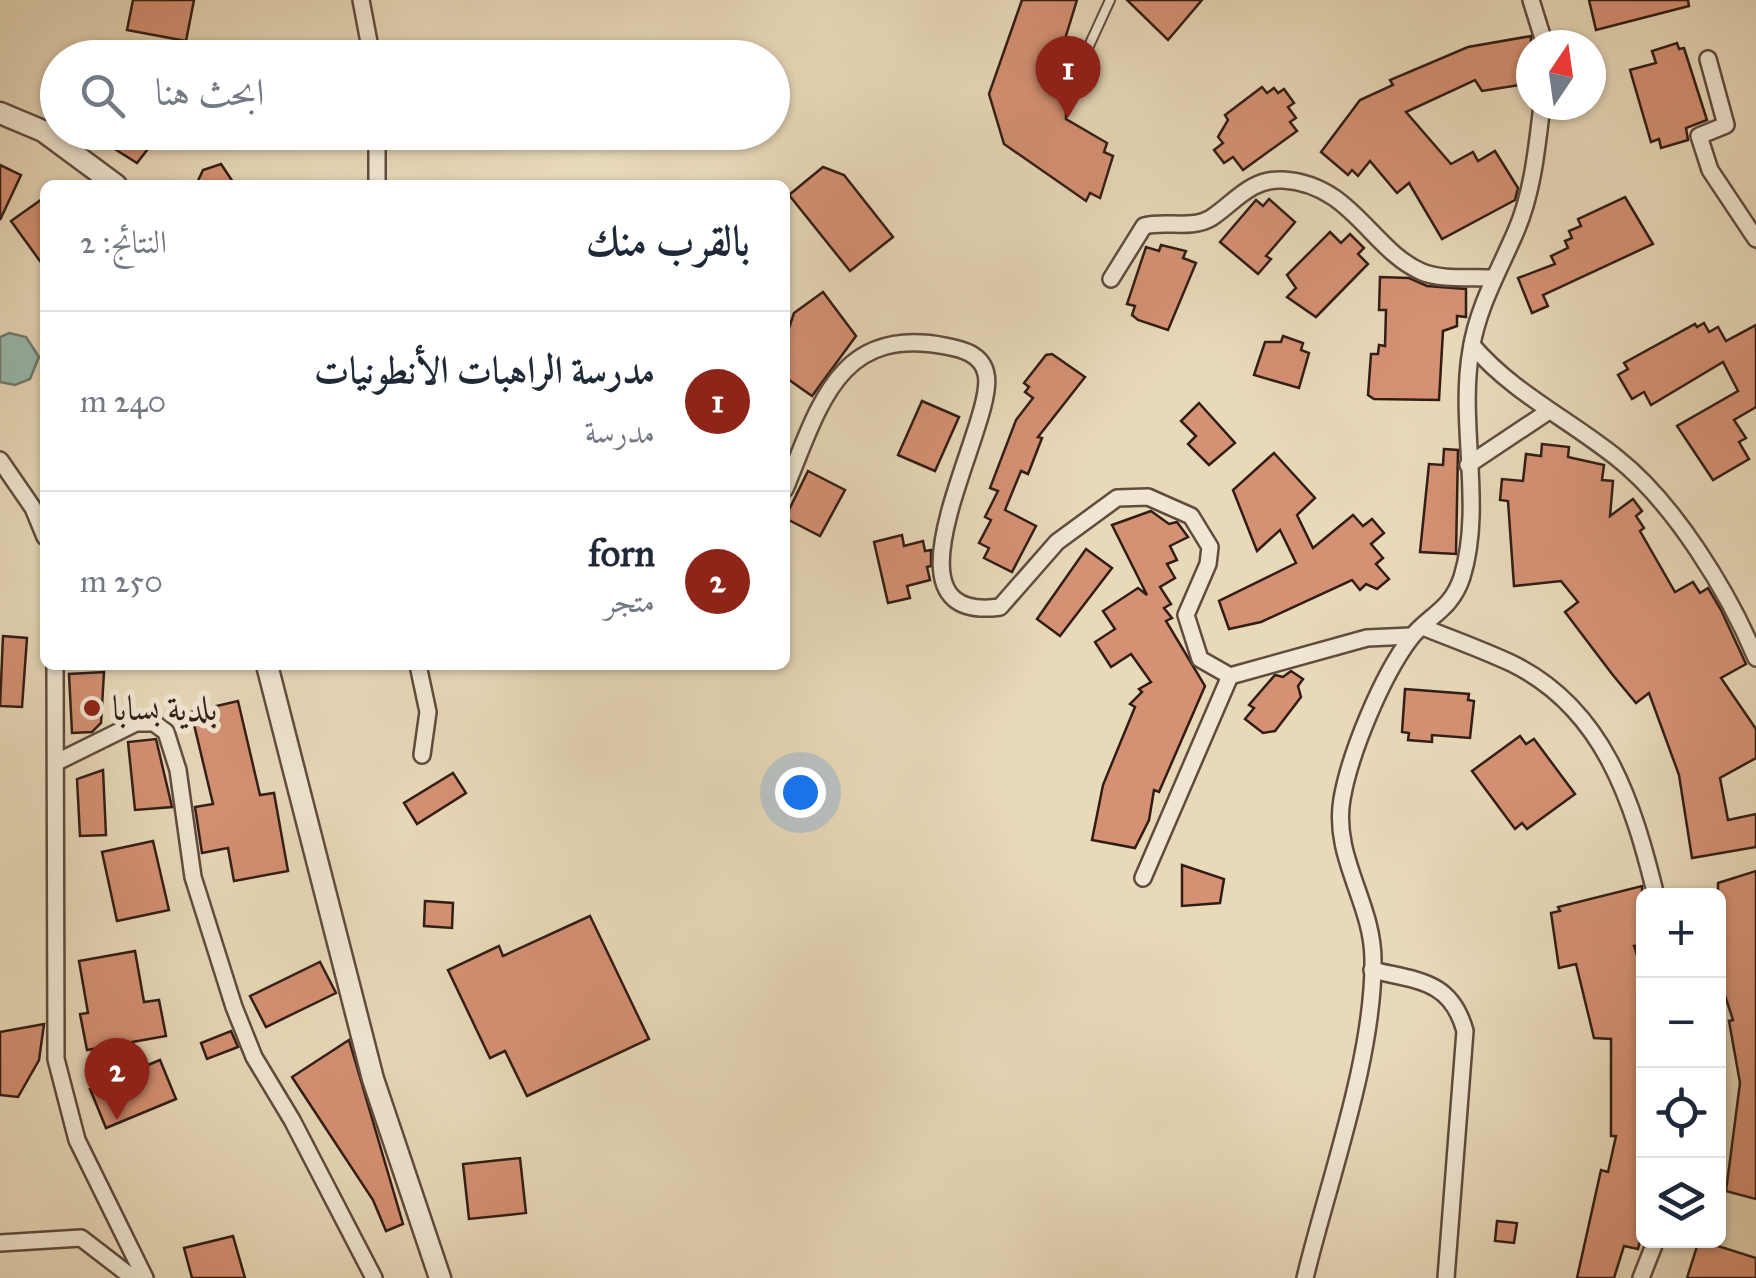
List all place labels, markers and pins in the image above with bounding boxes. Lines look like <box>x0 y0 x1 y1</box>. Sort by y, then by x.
pin: 1 <box>1036 36 1100 118</box>
place label: بلدية بسابا <box>112 687 217 730</box>
marker: بلدية بسابا <box>81 697 103 719</box>
pin: 2 <box>84 1038 150 1120</box>

